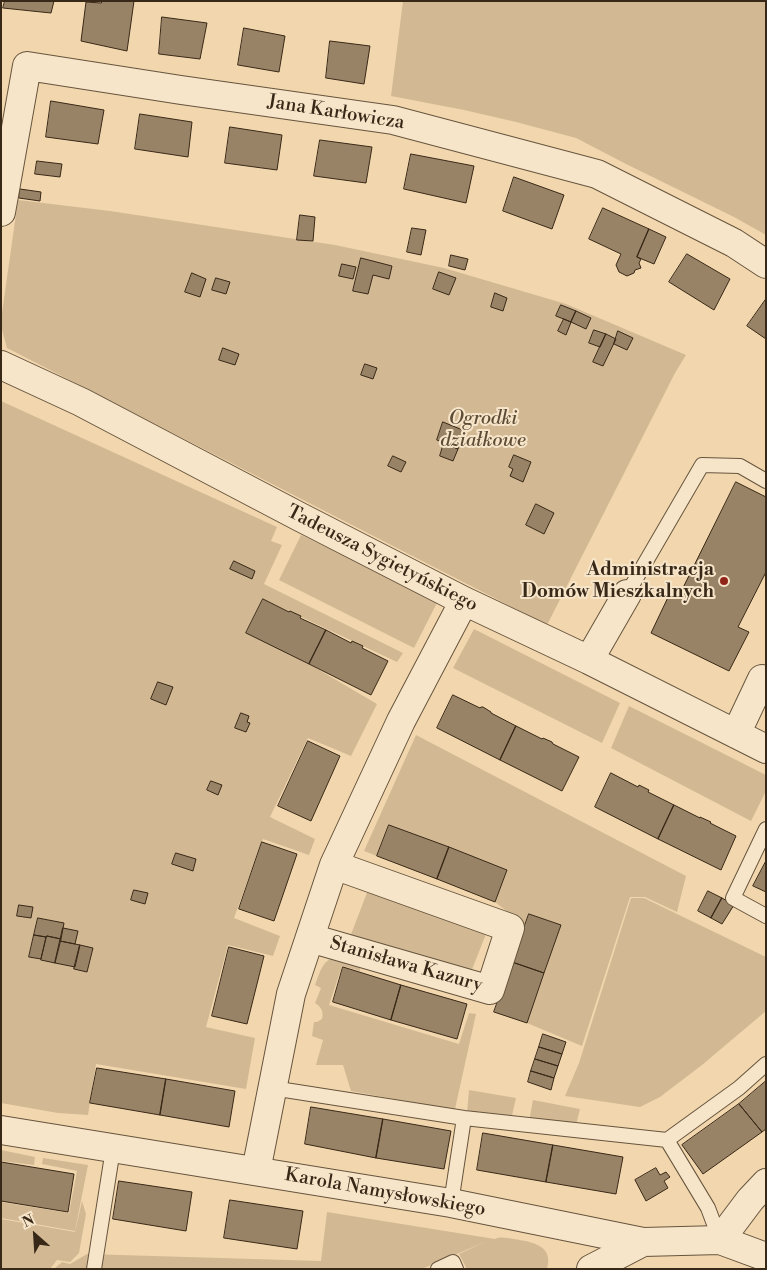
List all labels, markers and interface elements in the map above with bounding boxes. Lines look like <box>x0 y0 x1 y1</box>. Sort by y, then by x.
street label: Jana Karłowicza <box>266 91 406 135</box>
park label: Ogrodki działkowe <box>440 408 526 452</box>
street label: Tadeusza Sygietyńskiego <box>283 501 481 617</box>
place label: Administracja Domów Mieszkalnych <box>521 559 714 603</box>
marker: Administracja Domów Mieszkalnych <box>718 575 730 587</box>
street label: Stanisława Kazury <box>327 932 485 998</box>
street label: Karola Namysłowskiego <box>283 1164 487 1222</box>
north arrow <box>10 1210 60 1260</box>
text: N <box>19 1211 37 1232</box>

